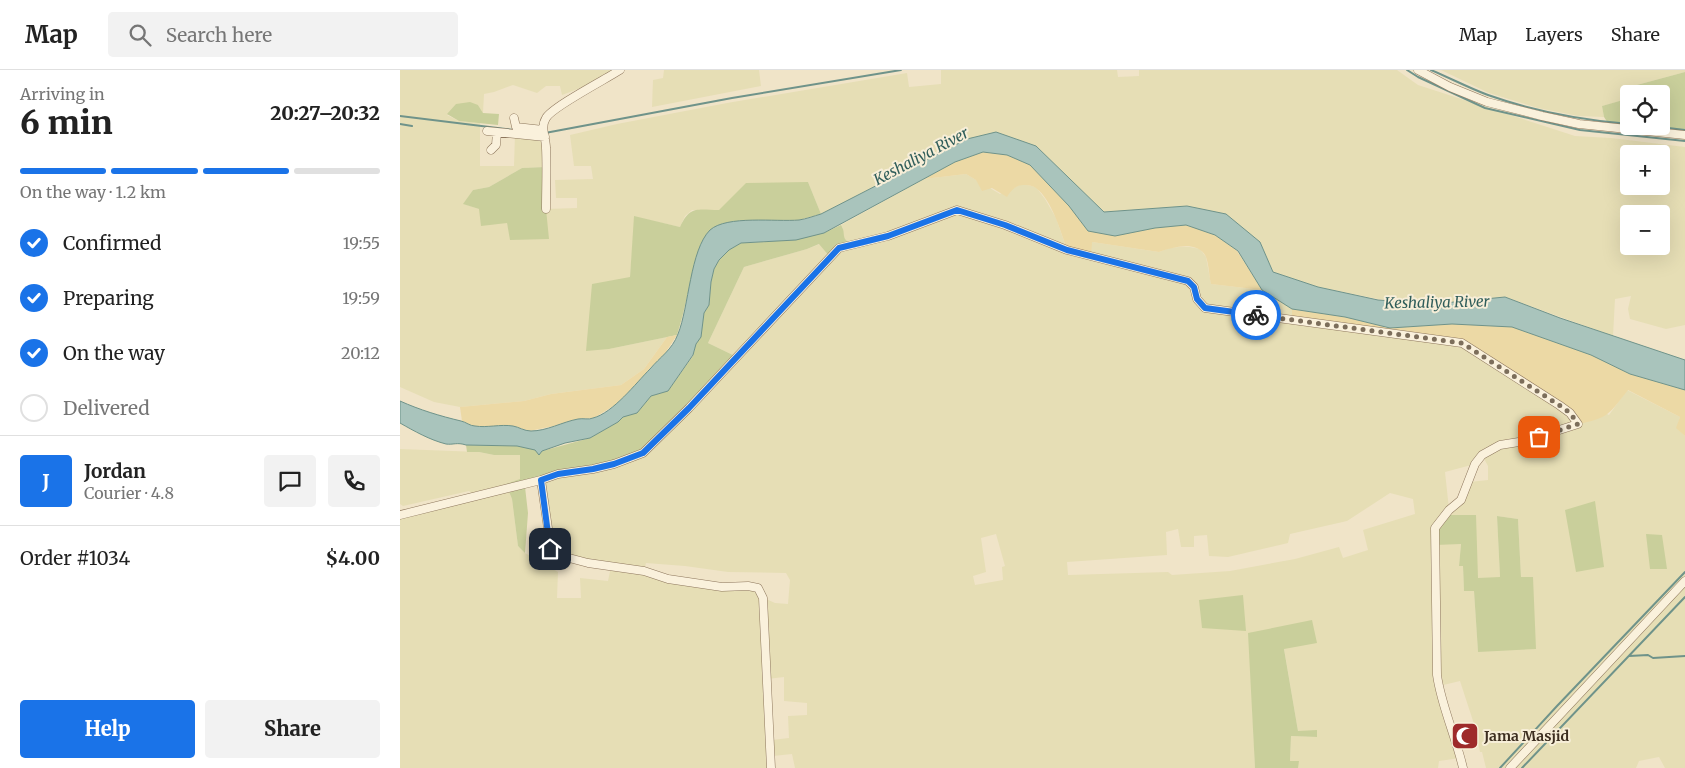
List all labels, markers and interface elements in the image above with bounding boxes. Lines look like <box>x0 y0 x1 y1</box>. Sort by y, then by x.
search box <box>108 12 458 57</box>
text: Map <box>25 19 78 50</box>
icon: search <box>126 21 154 49</box>
text: Search here <box>166 23 272 47</box>
text: Map <box>1459 23 1497 46</box>
text: Layers <box>1525 23 1583 46</box>
text: Share <box>1611 23 1660 46</box>
text: Arriving in <box>20 84 105 104</box>
map controls <box>1620 85 1670 255</box>
button: locate <box>1620 85 1670 135</box>
text: 20:27–20:32 <box>270 101 380 125</box>
text: 6 min <box>20 103 113 143</box>
water label: Keshaliya River <box>869 123 973 190</box>
button: + <box>1620 145 1670 195</box>
text: On the way · 1.2 km <box>20 182 166 202</box>
button: − <box>1620 205 1670 255</box>
icon: check <box>20 229 48 257</box>
text: Confirmed <box>63 231 161 255</box>
text: 19:55 <box>343 233 380 253</box>
icon: check <box>20 284 48 312</box>
text: Preparing <box>63 286 154 310</box>
text: 19:59 <box>342 288 380 308</box>
courier <box>1231 290 1281 340</box>
water label: Keshaliya River <box>1383 292 1491 312</box>
icon: bike <box>1242 301 1270 329</box>
icon: check <box>20 339 48 367</box>
text: On the way <box>63 341 165 365</box>
text: 20:12 <box>341 343 380 363</box>
text: Delivered <box>63 396 150 420</box>
pin <box>1518 416 1560 458</box>
icon: bag <box>1525 423 1553 451</box>
button: chat <box>264 455 316 507</box>
button: phone <box>328 455 380 507</box>
text: Jordan <box>84 459 146 483</box>
text: J <box>42 469 50 493</box>
text: Courier · 4.8 <box>84 483 174 503</box>
pin <box>529 528 571 570</box>
icon: home <box>536 535 564 563</box>
text: Order #1034 <box>20 546 130 570</box>
text: $4.00 <box>325 546 380 570</box>
button: Help <box>20 700 195 758</box>
button: Share <box>205 700 380 758</box>
mosque icon: Jama Masjid <box>1450 721 1480 751</box>
place label: Jama Masjid <box>1483 727 1569 745</box>

